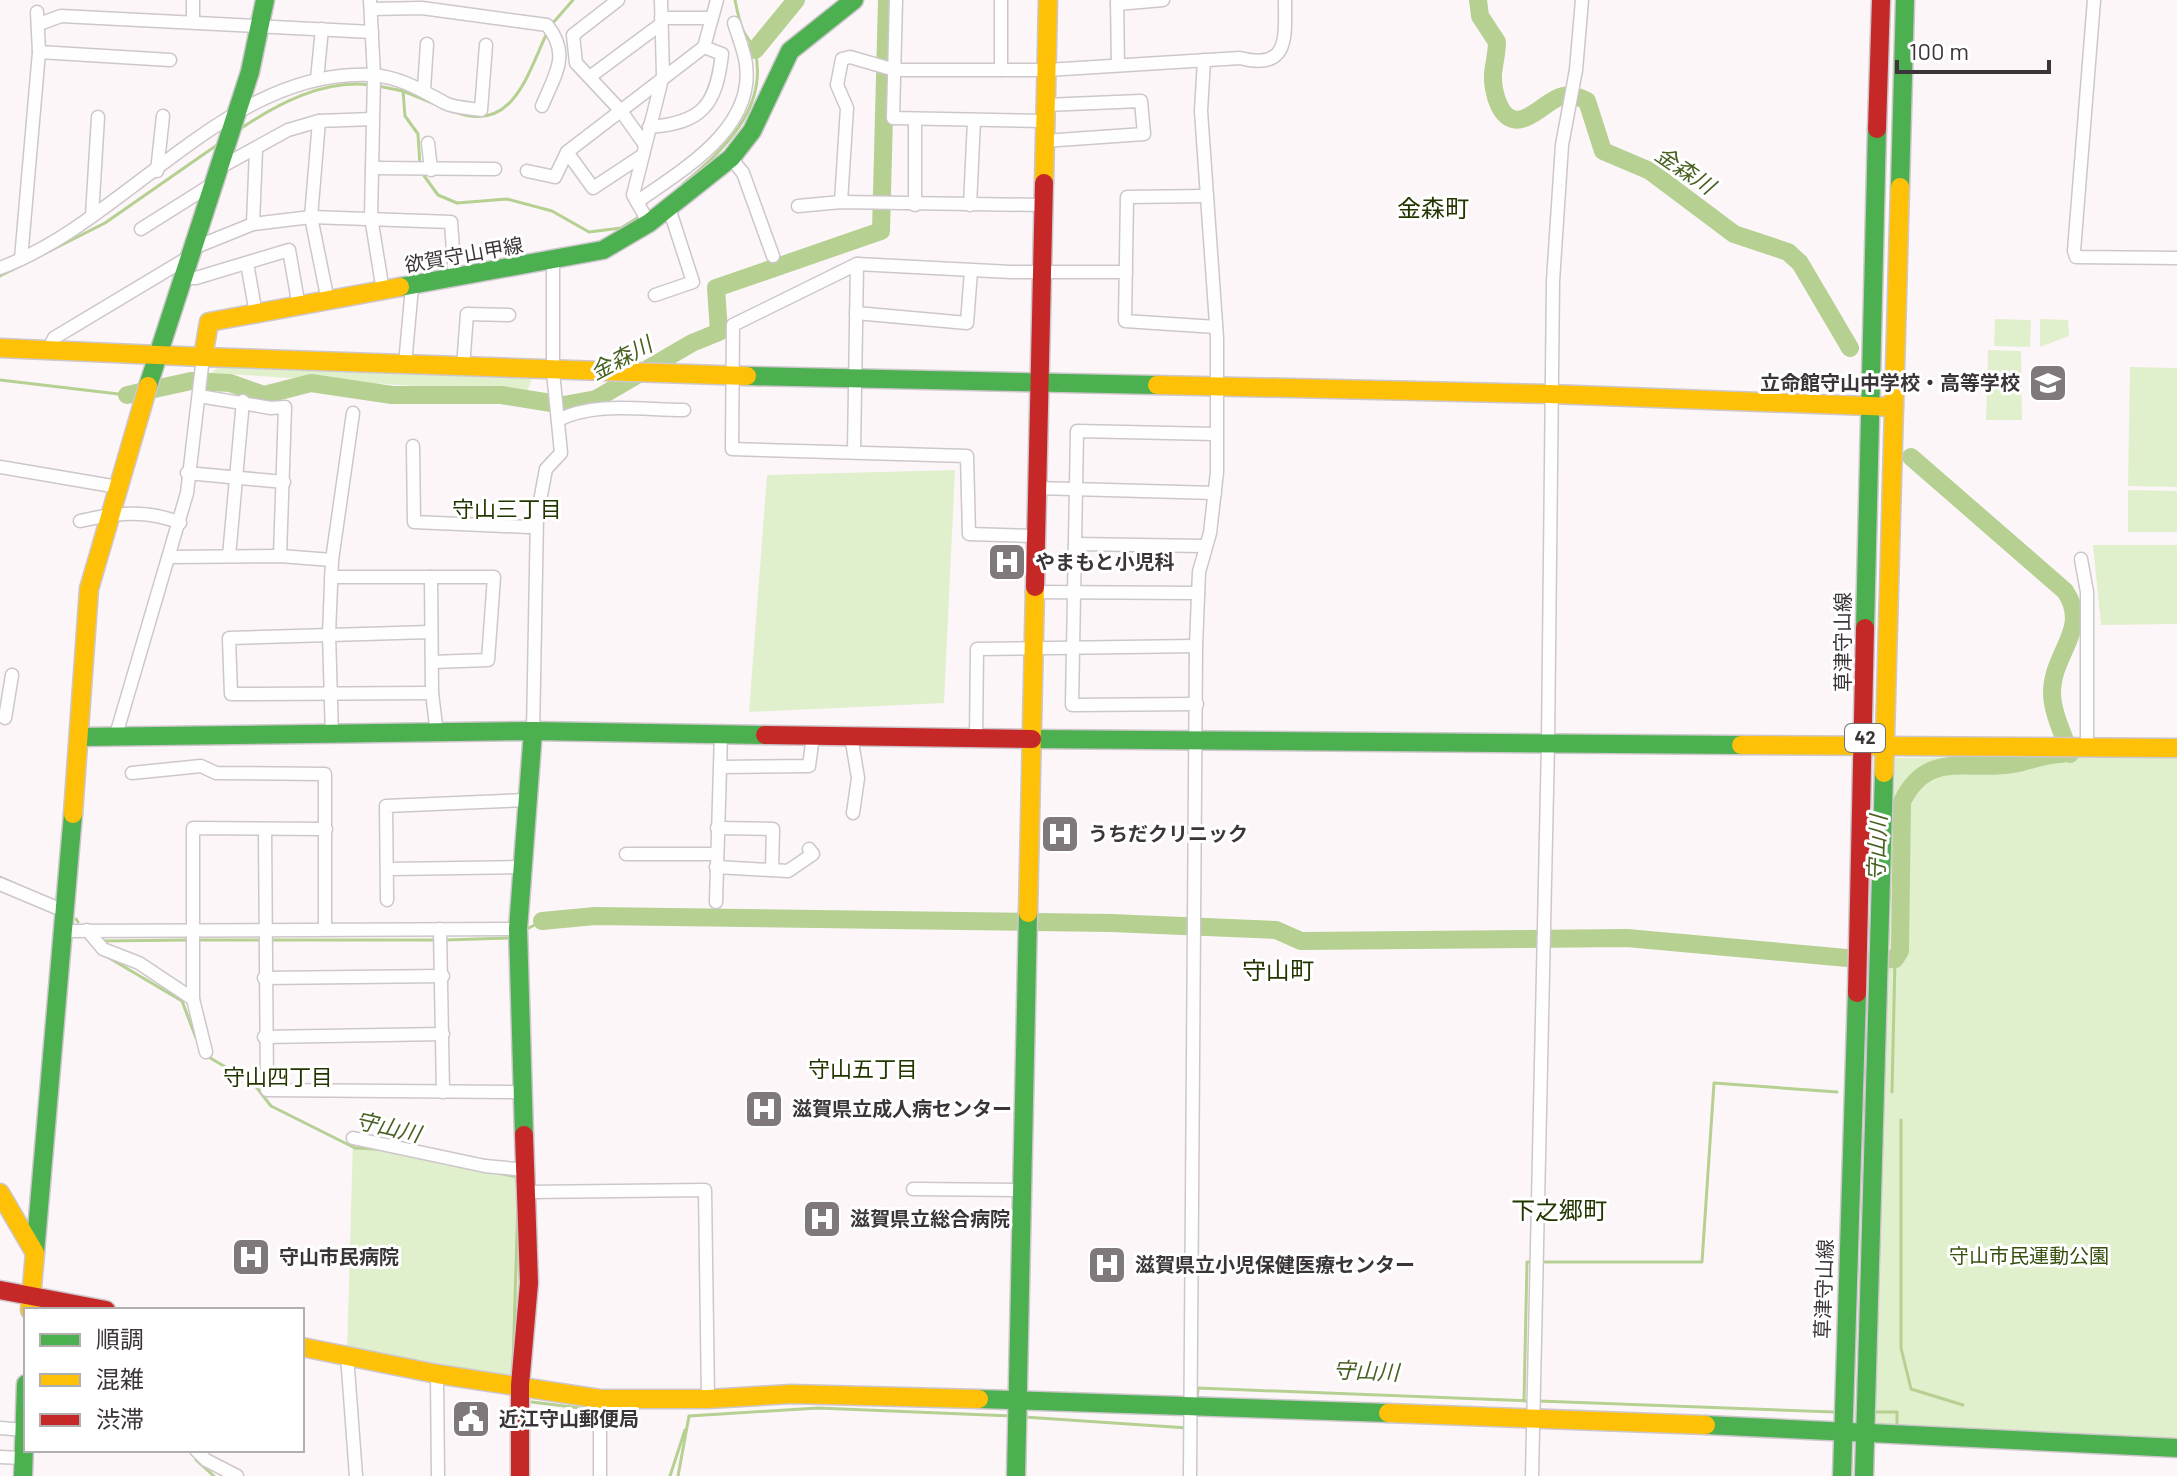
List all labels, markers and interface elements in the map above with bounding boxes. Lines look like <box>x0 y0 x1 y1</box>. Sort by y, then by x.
scale bar <box>1897 24 2049 74</box>
text: 100 m <box>1909 36 1969 65</box>
water label: 金森川 <box>1651 140 1722 200</box>
district label: 金森町 <box>1397 193 1469 222</box>
street label: 欲賀守山甲線 <box>403 232 525 276</box>
water label: 金森川 <box>585 329 658 384</box>
school or university icon: 立命館守山中学校・高等学校 <box>2027 362 2069 404</box>
place label: 立命館守山中学校・高等学校 <box>1760 370 2020 394</box>
district label: 守山三丁目 <box>452 495 562 521</box>
hospital icon: やまもと小児科 <box>986 541 1028 583</box>
place label: やまもと小児科 <box>1035 549 1175 573</box>
street label: 草津守山線 <box>1830 592 1854 692</box>
road number: 42 <box>1845 724 1885 752</box>
hospital icon: うちだクリニック <box>1039 813 1081 855</box>
water label: 守山川 <box>1862 813 1890 881</box>
place label: うちだクリニック <box>1088 821 1248 845</box>
district label: 守山町 <box>1242 955 1314 984</box>
district label: 守山五丁目 <box>808 1055 918 1081</box>
district label: 守山四丁目 <box>223 1063 333 1089</box>
hospital icon: 滋賀県立成人病センター <box>743 1088 785 1130</box>
place label: 滋賀県立成人病センター <box>792 1096 1012 1120</box>
water label: 守山川 <box>353 1106 425 1147</box>
district label: 下之郷町 <box>1511 1195 1607 1224</box>
hospital icon: 滋賀県立総合病院 <box>801 1198 843 1240</box>
place label: 滋賀県立総合病院 <box>850 1206 1010 1230</box>
hospital icon: 守山市民病院 <box>230 1236 272 1278</box>
street label: 草津守山線 <box>1809 1239 1837 1339</box>
park label: 守山市民運動公園 <box>1949 1243 2109 1267</box>
place label: 守山市民病院 <box>279 1244 399 1268</box>
hospital icon: 滋賀県立小児保健医療センター <box>1086 1244 1128 1286</box>
place label: 滋賀県立小児保健医療センター <box>1135 1252 1415 1276</box>
legend <box>24 1308 304 1452</box>
text: 順調 <box>96 1324 144 1353</box>
water label: 守山川 <box>1333 1356 1401 1384</box>
text: 混雑 <box>96 1364 144 1393</box>
public building icon: 近江守山郵便局 <box>450 1398 492 1440</box>
text: 渋滞 <box>96 1404 144 1433</box>
place label: 近江守山郵便局 <box>499 1406 639 1430</box>

